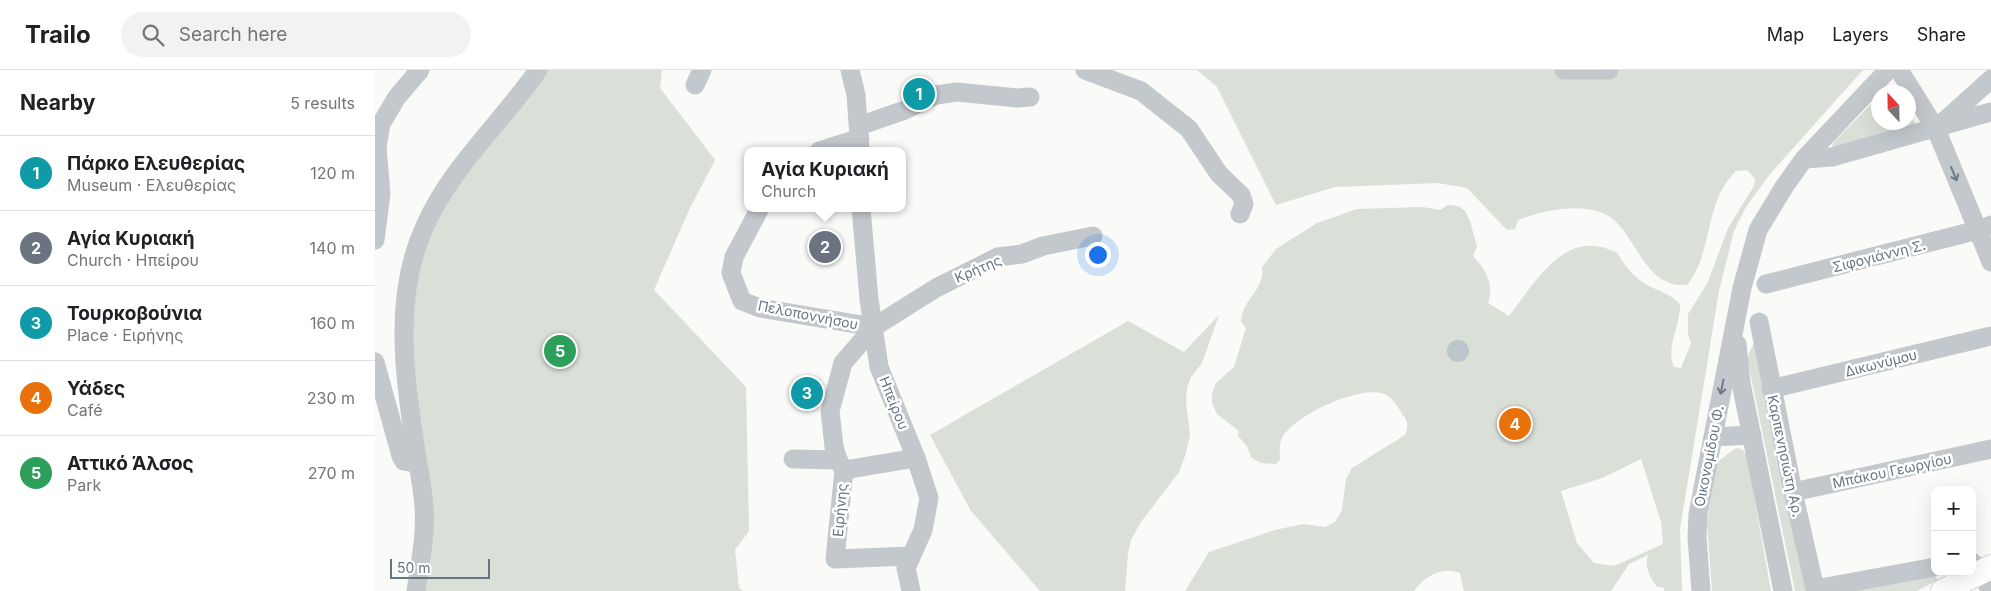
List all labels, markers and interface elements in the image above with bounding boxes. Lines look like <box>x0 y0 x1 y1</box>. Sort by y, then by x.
search box <box>121 12 471 57</box>
text: Trailo <box>25 20 91 49</box>
icon: search <box>139 21 167 49</box>
text: Search here <box>179 23 287 46</box>
text: Map <box>1767 24 1804 45</box>
text: Layers <box>1832 24 1889 45</box>
text: Share <box>1917 24 1966 45</box>
pin: 1 <box>903 75 935 113</box>
north arrow <box>1871 85 1916 130</box>
text: Nearby <box>20 90 95 115</box>
text: 5 results <box>290 93 355 113</box>
popup <box>744 147 906 212</box>
text: Πάρκο Ελευθερίας <box>67 152 245 175</box>
text: Αγία Κυριακή <box>761 158 889 181</box>
text: 1 <box>33 163 39 183</box>
text: 120 m <box>310 163 355 183</box>
one-way arrow <box>1950 166 1960 181</box>
text: Museum · Ελευθερίας <box>67 175 236 195</box>
text: Church <box>761 181 816 201</box>
text: Αγία Κυριακή <box>67 227 195 250</box>
pin: 2 <box>809 228 841 266</box>
street label: Σιφογιάννη Σ. <box>1831 236 1927 275</box>
text: 2 <box>31 238 41 258</box>
text: 140 m <box>310 238 355 258</box>
your location <box>1085 242 1111 268</box>
text: Church · Ηπείρου <box>67 250 199 270</box>
street label: Κρήτης <box>952 251 1004 286</box>
street label: Πελοποννήσου <box>757 296 860 333</box>
text: Τουρκοβούνια <box>67 302 202 325</box>
text: 3 <box>31 313 41 333</box>
text: 160 m <box>310 313 355 333</box>
text: Place · Ειρήνης <box>67 325 183 345</box>
pin: 5 <box>544 332 576 370</box>
street label: Δικωνύμου <box>1843 345 1919 380</box>
pin: 3 <box>791 374 823 412</box>
street label: Ηπείρου <box>876 374 913 432</box>
text: Υάδες <box>67 377 125 400</box>
one-way arrow <box>1717 379 1726 395</box>
text: 4 <box>31 388 41 408</box>
text: 230 m <box>307 388 355 408</box>
street label: Καρπενησιώτη Αρ. <box>1764 393 1807 518</box>
text: Café <box>67 400 102 420</box>
street label: Οικονομίδου Φ. <box>1690 404 1727 508</box>
pin: 4 <box>1499 405 1531 443</box>
street label: Μπάκου Γεωργίου <box>1831 450 1953 491</box>
text: Αττικό Άλσος <box>67 452 194 475</box>
text: 5 <box>31 463 41 483</box>
text: 270 m <box>308 463 355 483</box>
text: Park <box>67 475 101 495</box>
street label: Ειρήνης <box>829 482 850 537</box>
map controls <box>1931 486 1976 576</box>
button: + <box>1931 486 1976 531</box>
button: − <box>1931 531 1976 576</box>
scale bar <box>390 556 490 579</box>
text: 50 m <box>397 559 431 576</box>

